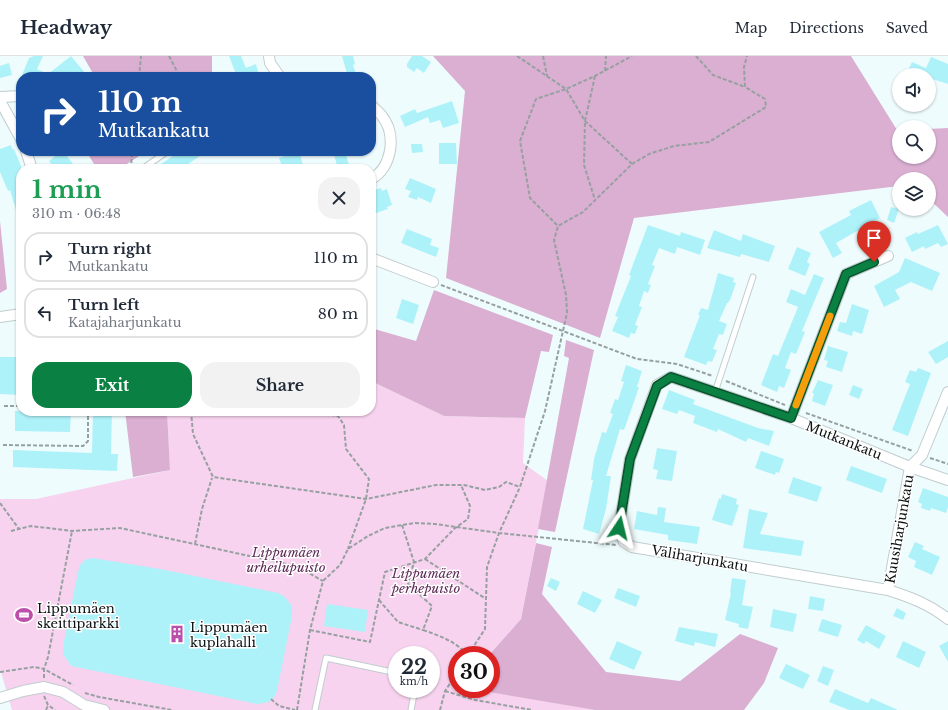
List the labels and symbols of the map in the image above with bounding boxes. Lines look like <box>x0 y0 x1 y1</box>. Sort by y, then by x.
pin <box>857 221 891 262</box>
street label: Mutkankatu <box>803 417 885 464</box>
street label: Kuusiharjunkatu <box>882 473 918 585</box>
position arrow <box>598 507 640 549</box>
street label: Väliharjunkatu <box>649 541 750 575</box>
park label: Lippumäen urheilupuisto <box>246 544 326 576</box>
park label: Lippumäen perhepuisto <box>390 565 460 597</box>
place label: Lippumäen skeittiparkki <box>37 600 120 632</box>
sports icon: Lippumäen skeittiparkki <box>14 605 34 625</box>
place label: Lippumäen kuplahalli <box>190 619 268 651</box>
building icon: Lippumäen kuplahalli <box>167 624 187 644</box>
speed limit sign: 30 <box>448 646 500 698</box>

